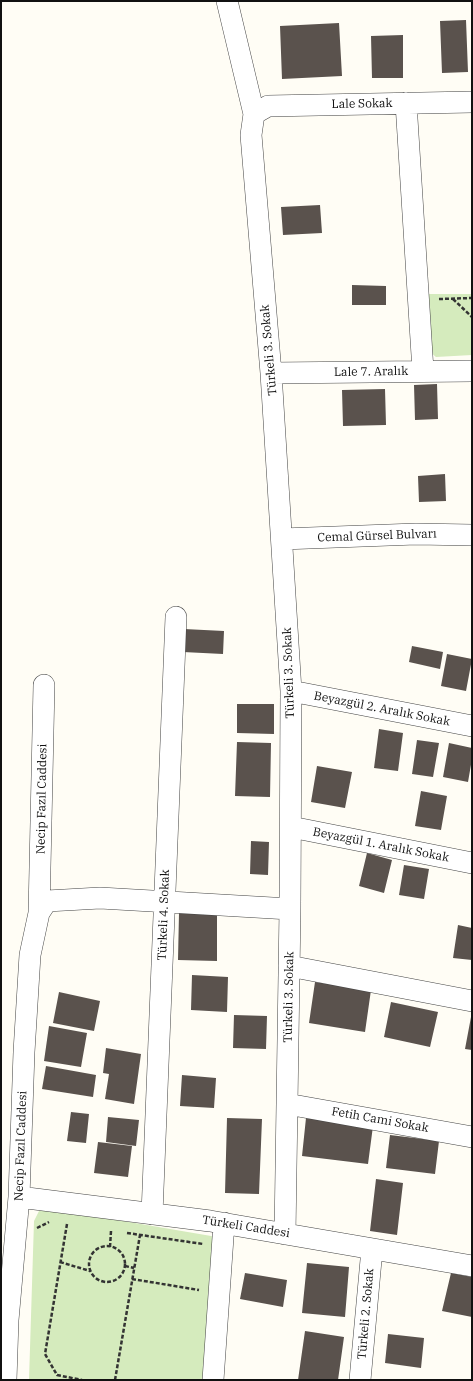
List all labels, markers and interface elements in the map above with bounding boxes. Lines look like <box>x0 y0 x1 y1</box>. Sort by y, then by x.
street label: Lale Sokak <box>331 96 393 112</box>
street label: Türkeli 3. Sokak <box>258 304 280 396</box>
street label: Lale 7. Aralık <box>334 364 408 380</box>
street label: Cemal Gürsel Bulvarı <box>317 527 437 545</box>
street label: Türkeli 3. Sokak <box>280 627 298 719</box>
street label: Beyazgül 2. Aralık Sokak <box>313 689 451 729</box>
street label: Necip Fazıl Caddesi <box>34 744 50 854</box>
street label: Beyazgül 1. Aralık Sokak <box>312 825 450 865</box>
street label: Türkeli 4. Sokak <box>155 869 173 961</box>
street label: Türkeli 3. Sokak <box>281 951 297 1043</box>
street label: Necip Fazıl Caddesi <box>12 1091 30 1201</box>
street label: Fetih Cami Sokak <box>330 1104 430 1136</box>
street label: Türkeli Caddesi <box>201 1213 291 1241</box>
street label: Türkeli 2. Sokak <box>355 1268 377 1360</box>

